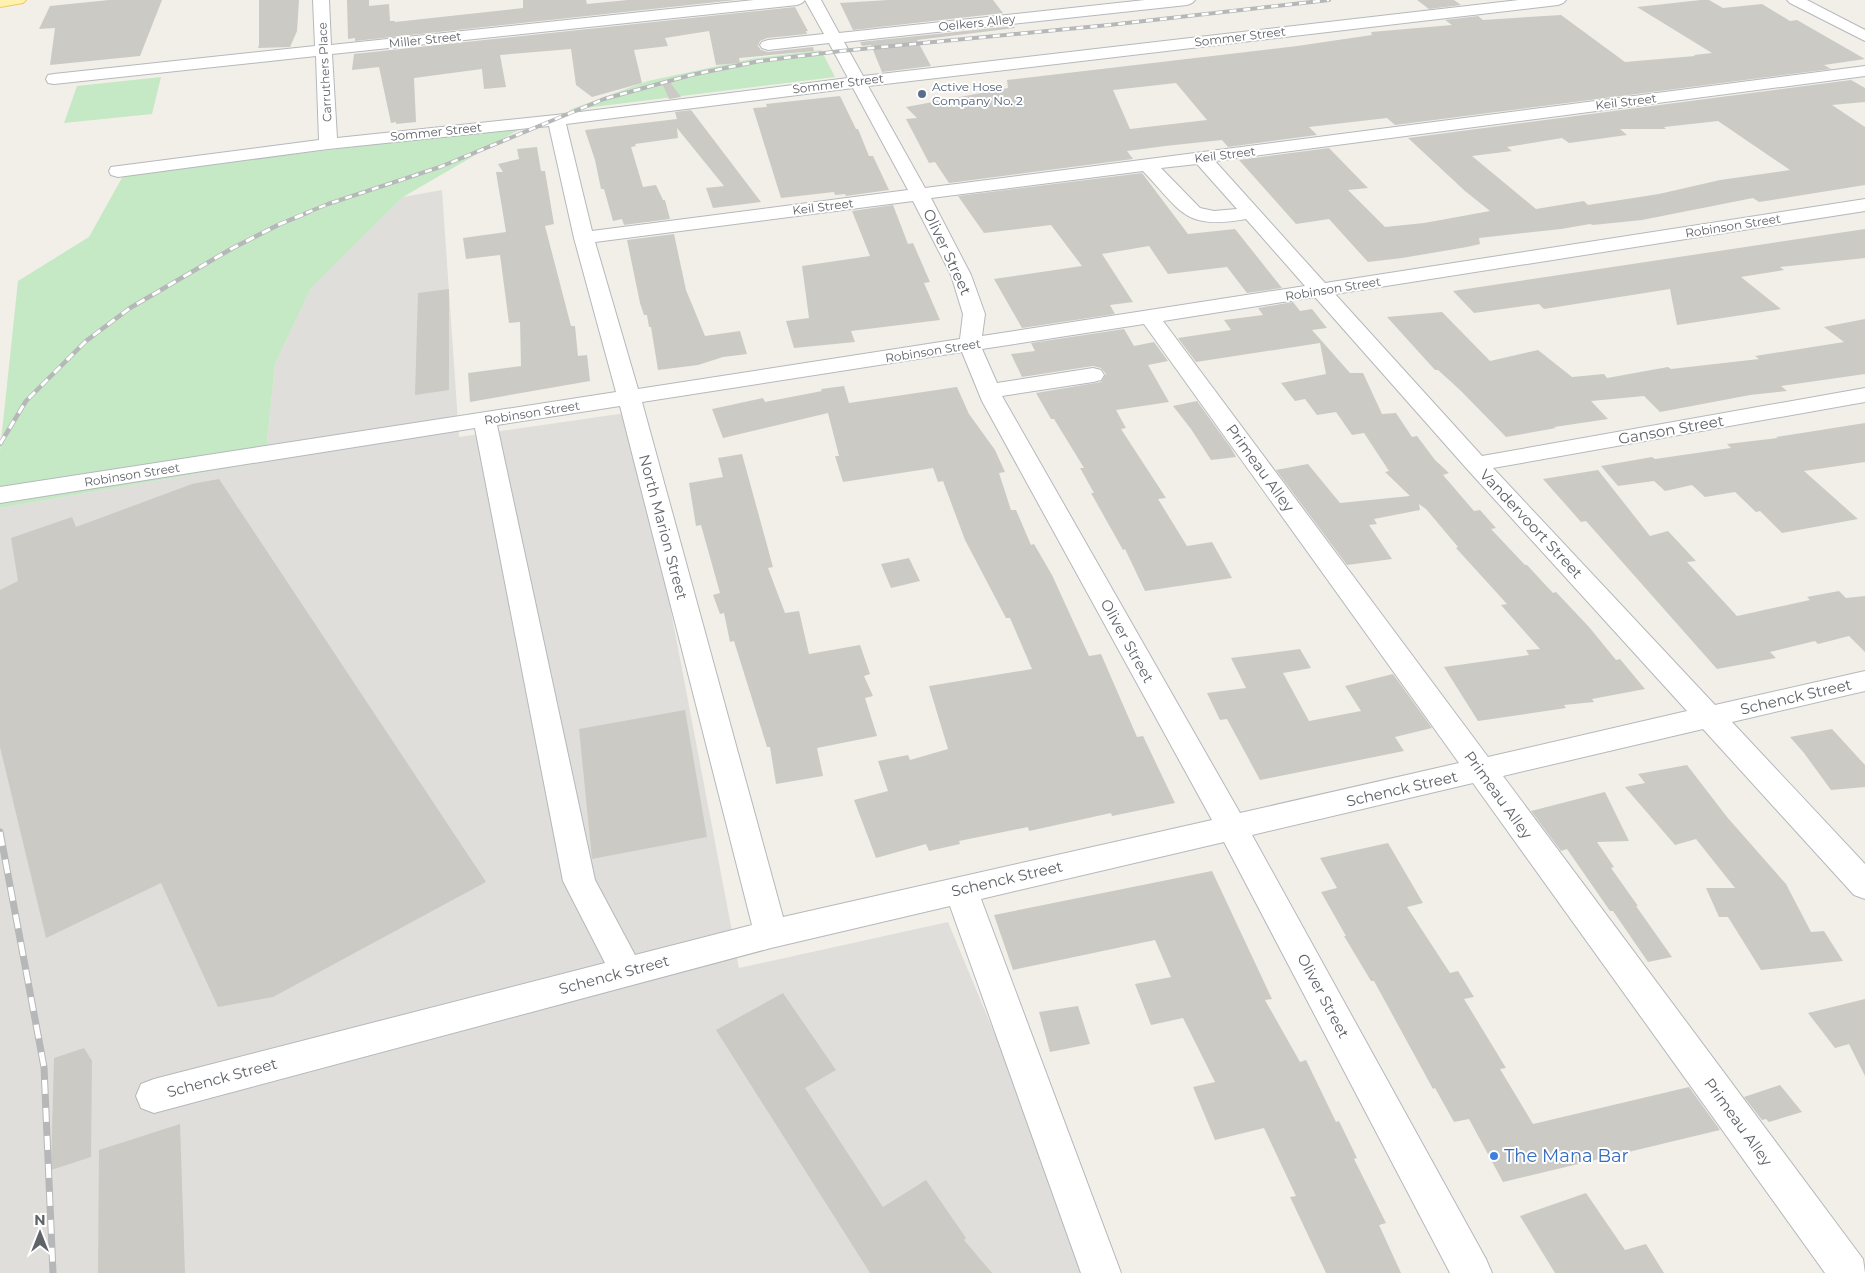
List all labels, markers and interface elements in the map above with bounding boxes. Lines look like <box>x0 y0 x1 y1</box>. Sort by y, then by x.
street label: Oelkers Alley <box>938 11 1017 34</box>
street label: Carruthers Place <box>314 22 335 122</box>
street label: Sommer Street <box>1193 23 1287 50</box>
street label: Miller Street <box>388 28 462 51</box>
street label: Sommer Street <box>791 70 885 97</box>
place label: Active Hose Company No. 2 <box>932 79 1023 108</box>
marker: Active Hose Company No. 2 <box>916 88 928 100</box>
street label: Keil Street <box>1595 90 1657 113</box>
street label: Sommer Street <box>389 119 483 144</box>
street label: Keil Street <box>1194 143 1256 166</box>
street label: Keil Street <box>792 195 854 218</box>
street label: Oliver Street <box>919 206 976 298</box>
street label: Robinson Street <box>1684 211 1782 240</box>
street label: Robinson Street <box>1284 274 1382 303</box>
street label: Robinson Street <box>884 336 982 365</box>
street label: Robinson Street <box>483 398 581 427</box>
street label: Ganson Street <box>1617 411 1725 448</box>
street label: Primeau Alley <box>1222 420 1299 516</box>
street label: North Marion Street <box>635 452 692 602</box>
street label: Robinson Street <box>83 460 181 489</box>
street label: Vandervoort Street <box>1476 465 1587 582</box>
street label: Oliver Street <box>1097 596 1158 686</box>
street label: Schenck Street <box>1738 674 1853 719</box>
street label: Primeau Alley <box>1460 747 1537 843</box>
street label: Schenck Street <box>1344 766 1459 811</box>
street label: Schenck Street <box>949 856 1064 901</box>
street label: Oliver Street <box>1293 950 1354 1041</box>
street label: Schenck Street <box>557 951 671 998</box>
street label: Schenck Street <box>165 1054 279 1101</box>
street label: Primeau Alley <box>1700 1074 1777 1170</box>
place label: The Mana Bar <box>1504 1145 1629 1167</box>
marker: The Mana Bar <box>1488 1150 1500 1162</box>
north arrow <box>15 1208 65 1258</box>
text: N <box>34 1211 46 1229</box>

